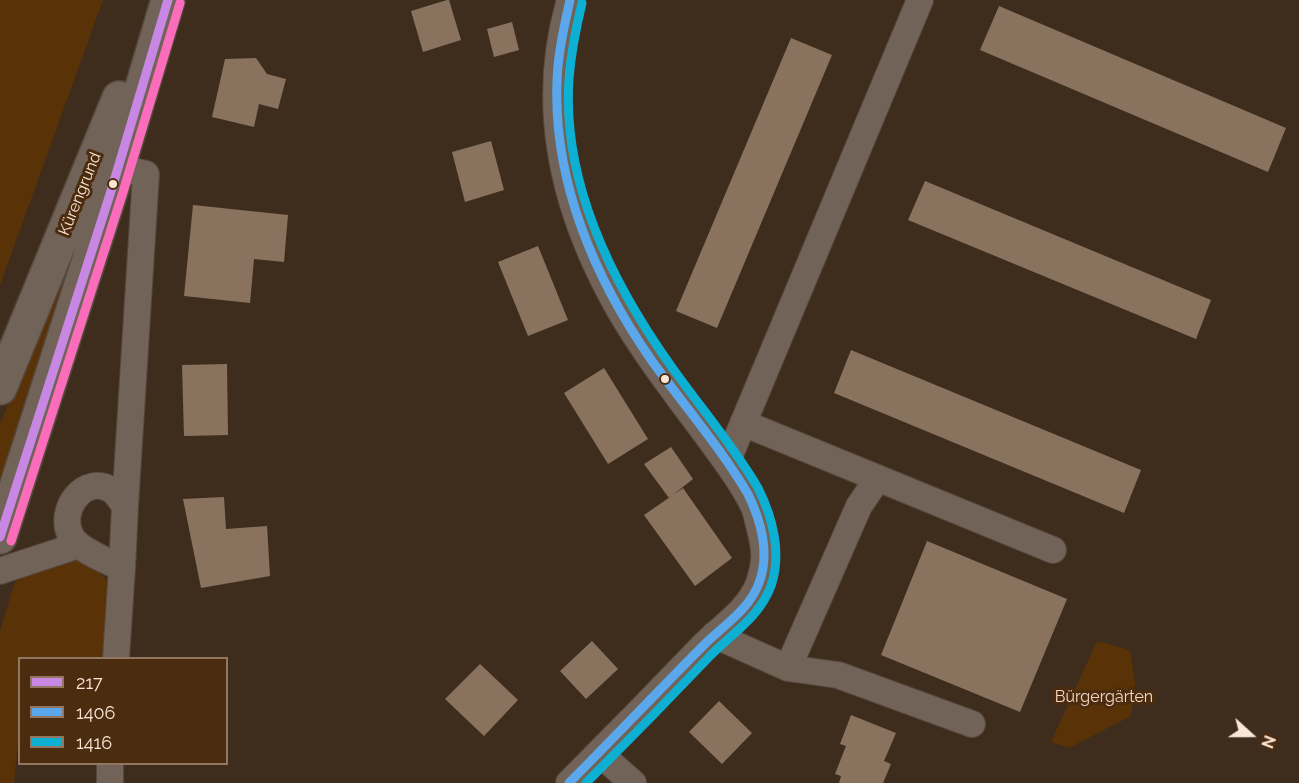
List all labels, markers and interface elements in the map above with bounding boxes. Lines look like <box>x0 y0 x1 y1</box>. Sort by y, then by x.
street label: Kürengrund <box>55 150 105 238</box>
unlabelled marker <box>107 178 119 190</box>
unlabelled marker <box>659 373 671 385</box>
legend <box>18 657 228 765</box>
text: 217 <box>76 672 103 693</box>
park label: Bürgergärten <box>1055 687 1153 707</box>
text: 1406 <box>76 702 115 723</box>
north arrow <box>1221 705 1281 765</box>
text: 1416 <box>76 732 112 753</box>
text: N <box>1257 733 1279 751</box>

